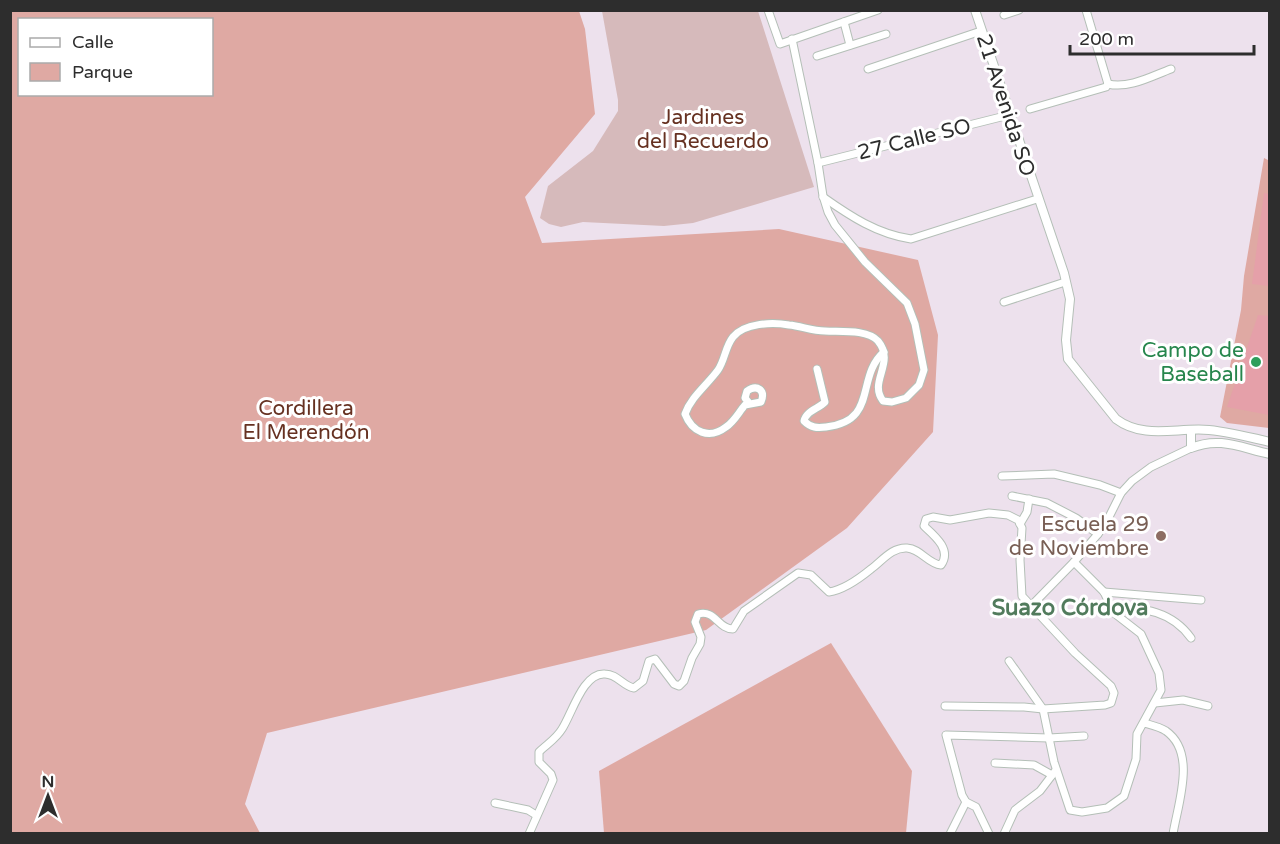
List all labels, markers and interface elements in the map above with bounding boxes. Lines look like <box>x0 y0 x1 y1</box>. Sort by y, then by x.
legend <box>18 18 213 96</box>
scale bar <box>1070 18 1254 56</box>
text: 200 m <box>1079 28 1134 50</box>
text: Calle <box>72 31 114 53</box>
street label: 21 Avenida SO <box>971 31 1040 179</box>
text: Parque <box>72 61 133 83</box>
park label: Jardines del Recuerdo <box>637 105 769 154</box>
street label: 27 Calle SO <box>855 113 973 166</box>
place label: Campo de Baseball <box>1142 338 1244 387</box>
marker: Campo de Baseball <box>1249 355 1263 369</box>
park label: Cordillera El Merendón <box>242 396 370 445</box>
place label: Escuela 29 de Noviembre <box>1009 512 1149 561</box>
marker: Escuela 29 de Noviembre <box>1154 529 1168 543</box>
district label: Suazo Córdova <box>992 595 1148 621</box>
north arrow <box>18 766 78 826</box>
text: N <box>42 772 54 792</box>

